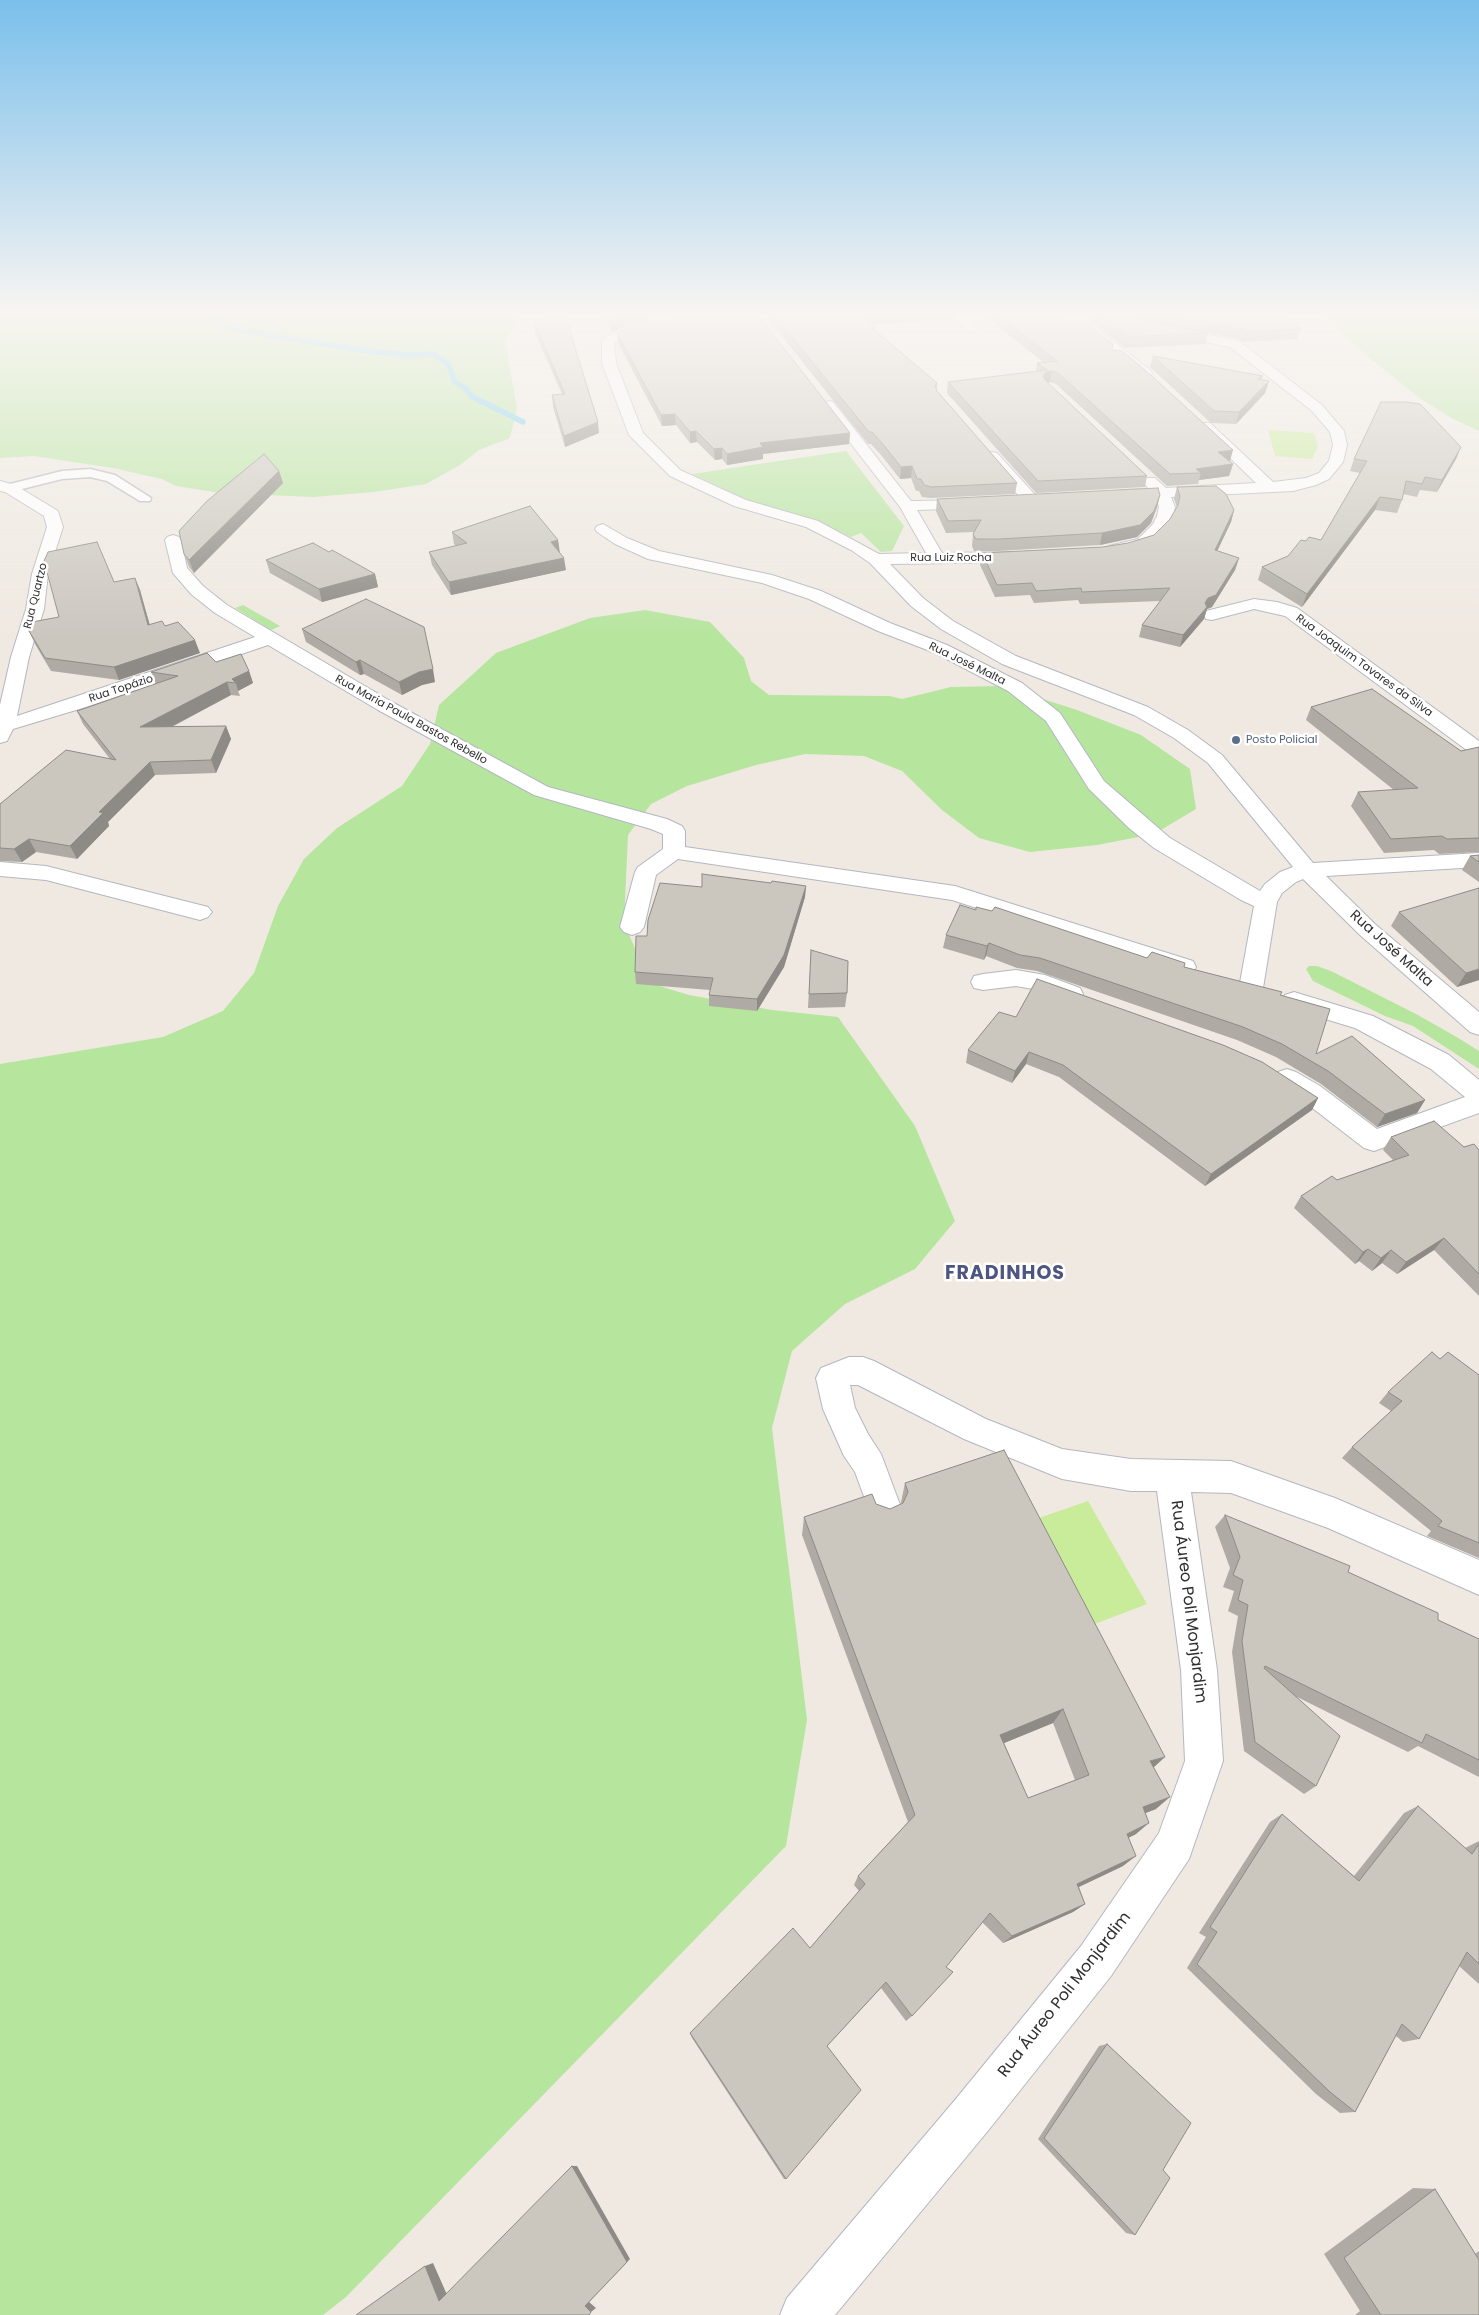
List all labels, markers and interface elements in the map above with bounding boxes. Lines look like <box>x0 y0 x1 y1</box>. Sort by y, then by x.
street label: Rua Luiz Rocha <box>910 551 992 565</box>
street label: Rua Quartzo <box>21 562 51 630</box>
street label: Rua Joaquim Tavares da Silva <box>1293 612 1435 720</box>
street label: Rua José Malta <box>927 640 1007 688</box>
street label: Rua Topázio <box>87 672 155 706</box>
street label: Rua Maria Paula Bastos Rebello <box>333 673 489 767</box>
place label: Posto Policial <box>1246 733 1317 747</box>
marker: Posto Policial <box>1230 734 1242 746</box>
street label: Rua José Malta <box>1346 907 1436 991</box>
district label: FRADINHOS <box>944 1263 1066 1285</box>
street label: Rua Áureo Poli Monjardim <box>1166 1499 1210 1705</box>
street label: Rua Áureo Poli Monjardim <box>995 1909 1135 2081</box>

